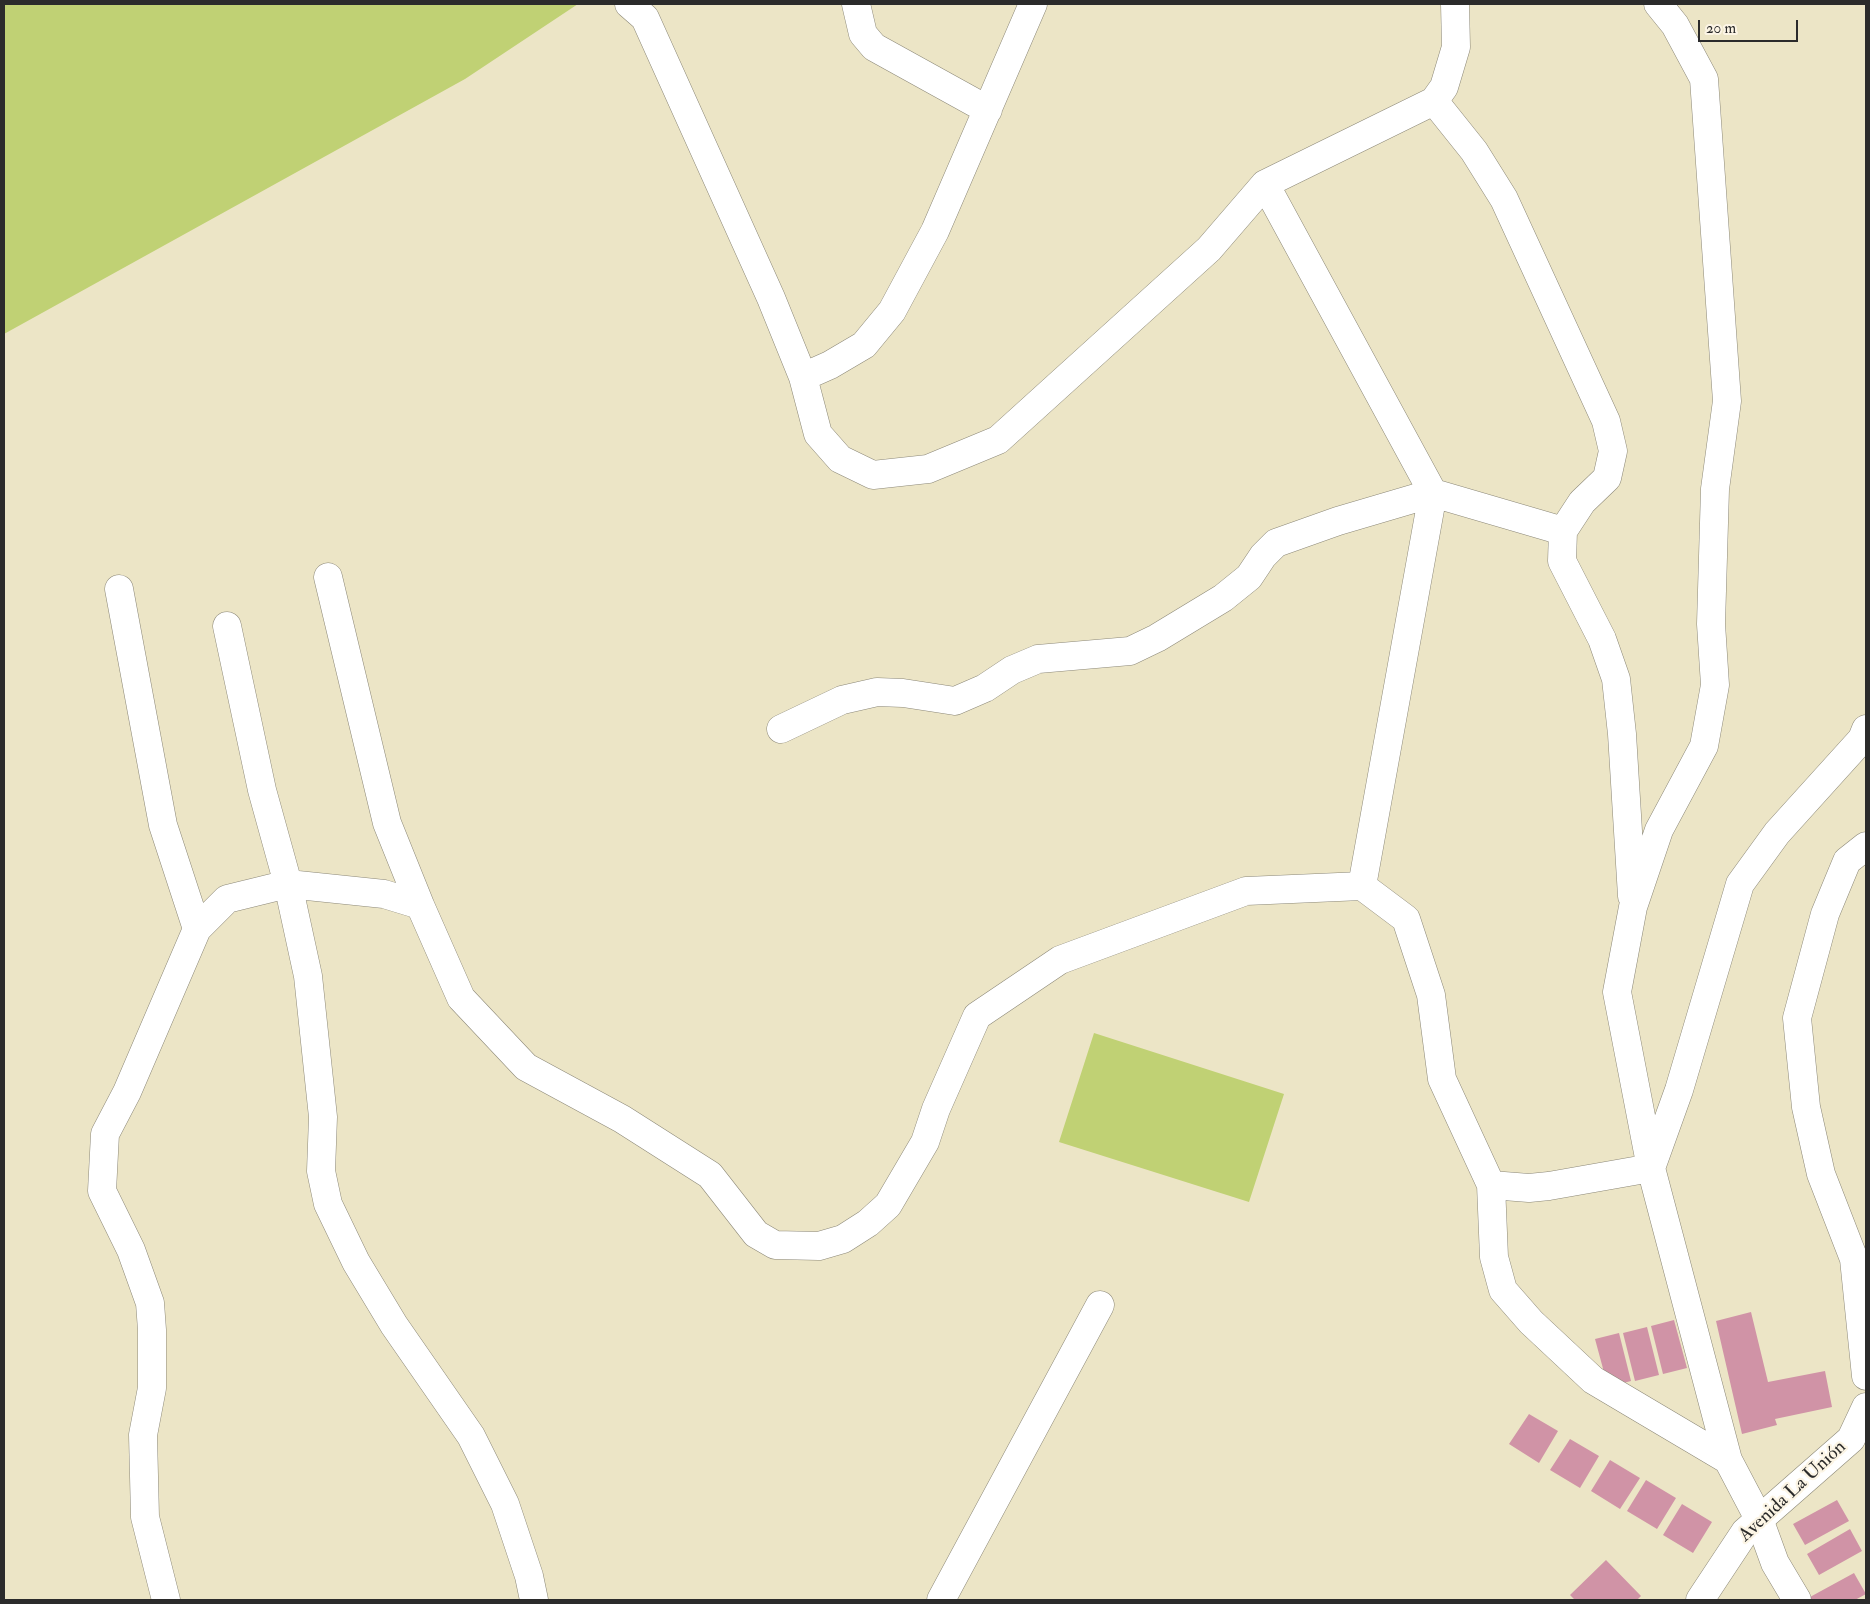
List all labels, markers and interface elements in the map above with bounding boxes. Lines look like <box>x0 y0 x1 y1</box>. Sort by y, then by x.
scale bar <box>1700 10 1800 42</box>
text: 20 m <box>1706 19 1736 38</box>
street label: Avenida La Unión <box>1735 1437 1851 1547</box>

